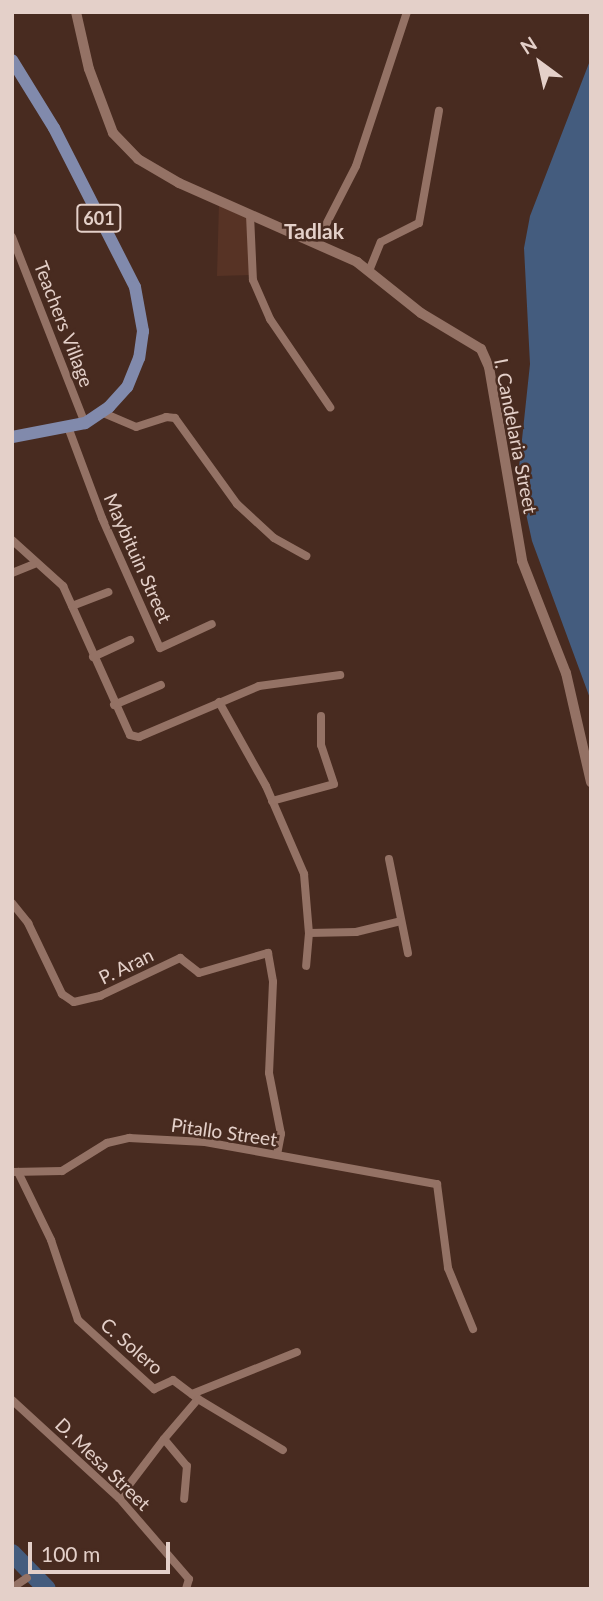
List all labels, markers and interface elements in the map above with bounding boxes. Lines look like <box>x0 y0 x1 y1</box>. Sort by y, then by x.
north arrow <box>505 28 575 98</box>
text: N <box>516 31 541 59</box>
road number: 601 <box>76 204 122 232</box>
district label: Tadlak <box>284 218 344 244</box>
street label: Teachers Village <box>29 258 99 390</box>
street label: I. Candelaria Street <box>490 356 542 516</box>
street label: Maybituin Street <box>99 490 177 626</box>
street label: P. Aran <box>95 943 157 989</box>
street label: Pitallo Street <box>170 1113 278 1151</box>
street label: C. Solero <box>96 1313 168 1379</box>
street label: D. Mesa Street <box>51 1413 155 1515</box>
scale bar <box>32 1528 173 1572</box>
text: 100 m <box>41 1541 100 1566</box>

